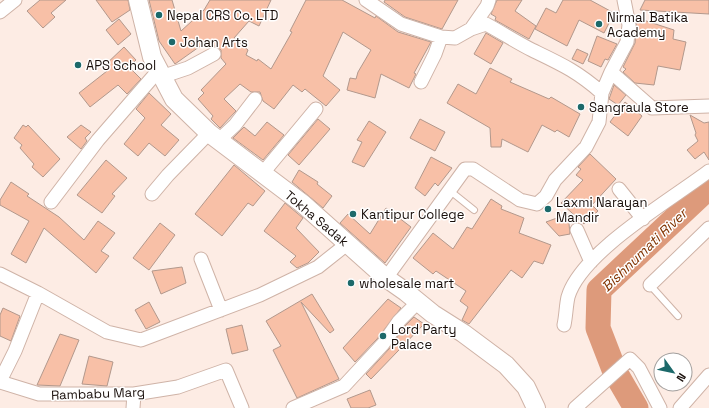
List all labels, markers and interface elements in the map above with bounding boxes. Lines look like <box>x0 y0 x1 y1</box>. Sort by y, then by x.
place label: Nepal CRS Co. LTD <box>167 7 278 24</box>
place label: Nirmal Batika Academy <box>607 9 689 41</box>
marker: Nepal CRS Co. LTD <box>154 10 164 20</box>
marker: Nirmal Batika Academy <box>594 19 604 29</box>
place label: Johan Arts <box>180 34 248 51</box>
marker: Johan Arts <box>167 37 177 47</box>
place label: APS School <box>86 57 156 74</box>
marker: APS School <box>73 60 83 70</box>
place label: Sangraula Store <box>589 99 689 116</box>
marker: Sangraula Store <box>576 102 586 112</box>
street label: Tokha Sadak <box>281 187 352 250</box>
place label: Laxmi Narayan Mandir <box>556 194 648 226</box>
water label: Bishnumati River <box>598 203 692 295</box>
marker: Laxmi Narayan Mandir <box>543 204 553 214</box>
place label: Kantipur College <box>361 206 464 223</box>
marker: Kantipur College <box>348 209 358 219</box>
place label: wholesale mart <box>359 275 454 292</box>
marker: wholesale mart <box>346 278 356 288</box>
place label: Lord Party Palace <box>391 321 456 353</box>
marker: Lord Party Palace <box>378 331 388 341</box>
north arrow <box>653 352 693 392</box>
text: N <box>674 371 689 384</box>
street label: Rambabu Marg <box>51 383 145 404</box>

